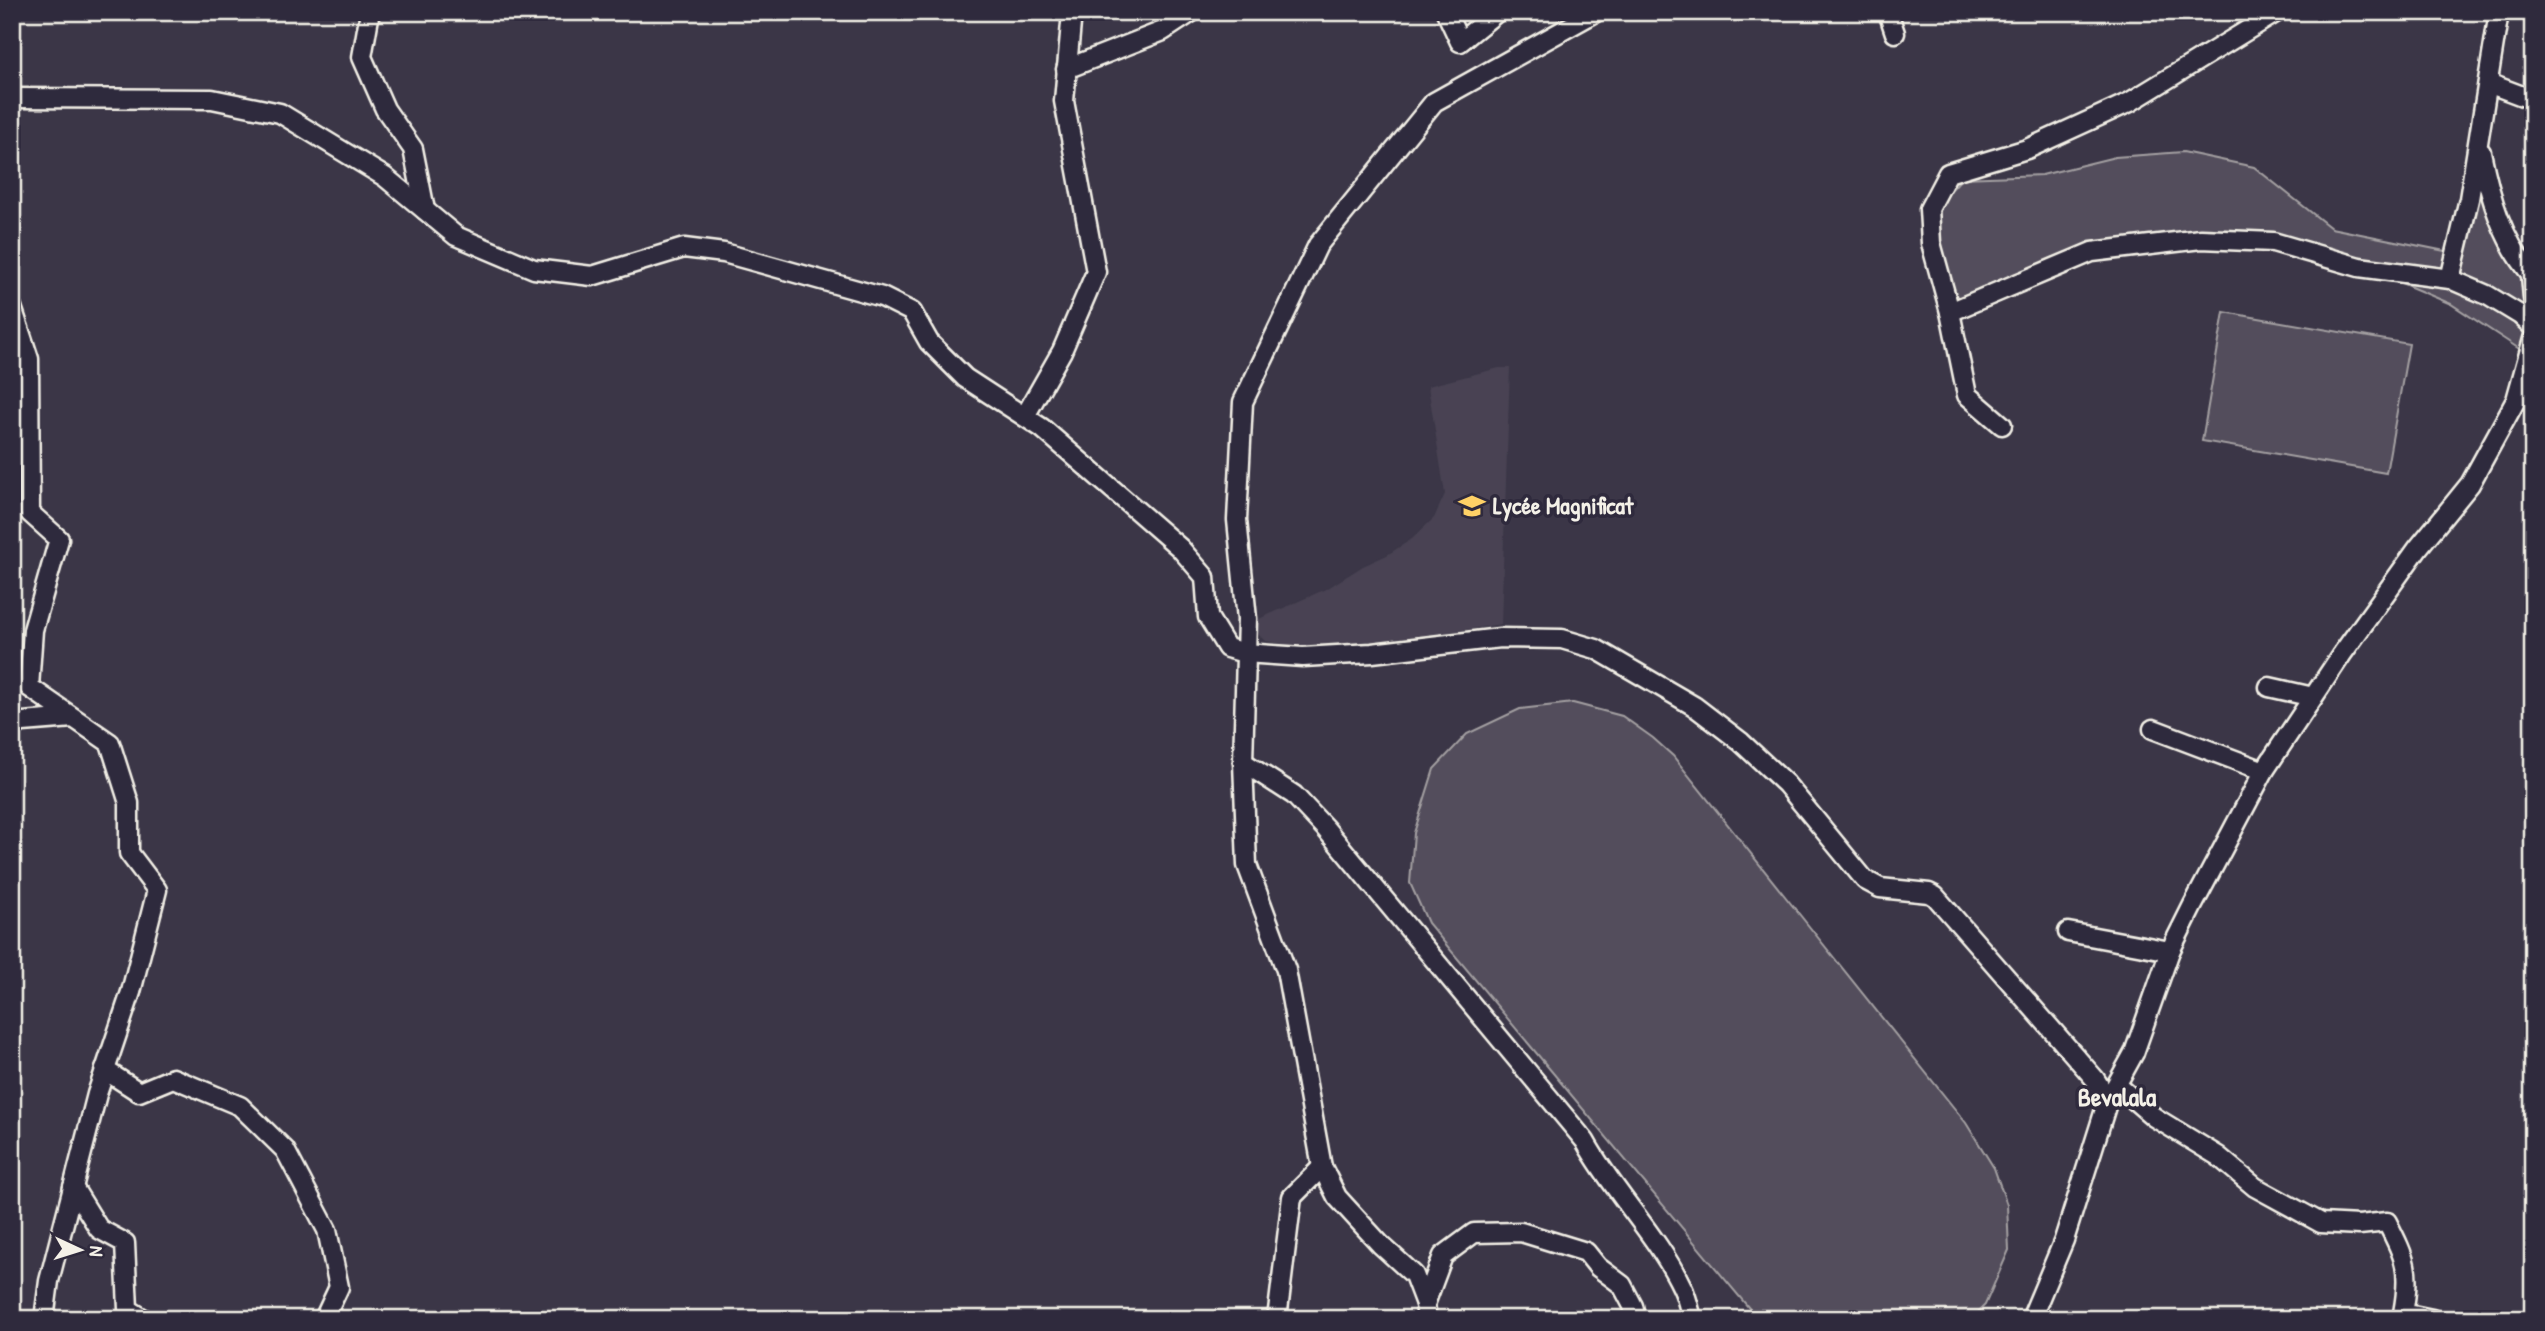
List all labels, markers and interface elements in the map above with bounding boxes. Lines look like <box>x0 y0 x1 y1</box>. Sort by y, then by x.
place label: Lycée Magnificat <box>1493 489 1634 522</box>
school or university icon: Lycée Magnificat <box>1457 491 1487 521</box>
district label: Bevalala <box>2078 1079 2157 1114</box>
north arrow <box>46 1216 116 1286</box>
text: N <box>84 1245 110 1257</box>

